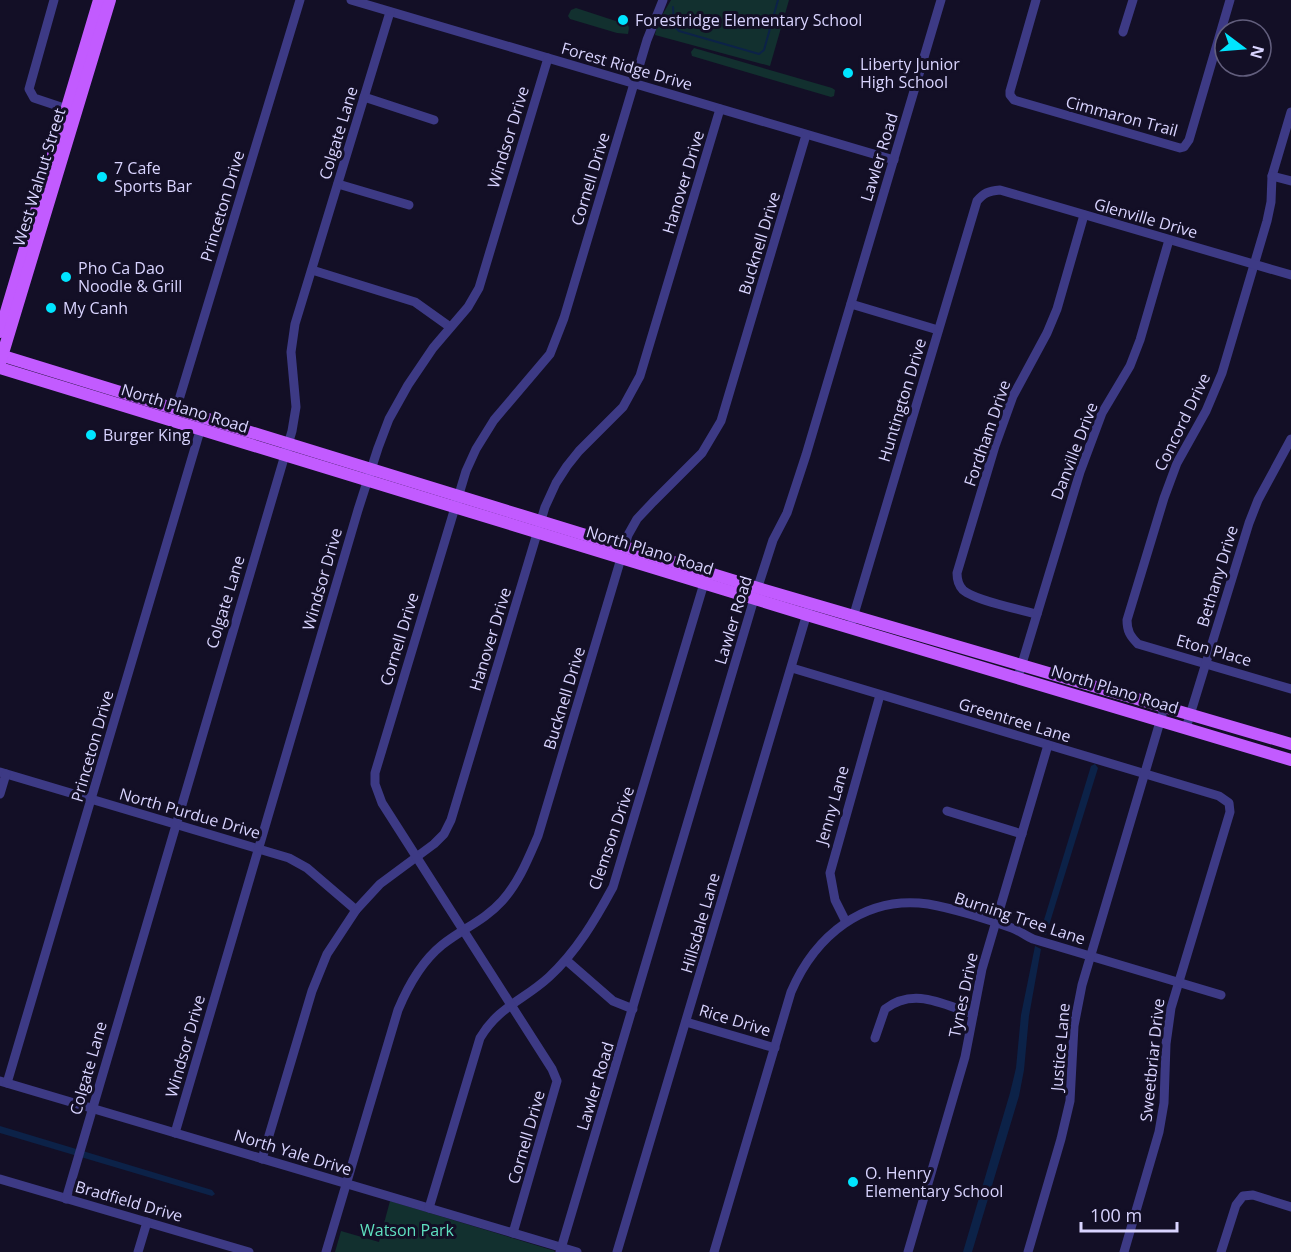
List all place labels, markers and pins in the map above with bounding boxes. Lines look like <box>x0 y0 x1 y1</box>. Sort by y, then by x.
place label: Forestridge Elementary School <box>635 9 862 31</box>
marker: Forestridge Elementary School <box>616 13 630 27</box>
place label: Liberty Junior High School <box>860 53 960 93</box>
marker: Liberty Junior High School <box>841 66 855 80</box>
place label: 7 Cafe Sports Bar <box>114 157 192 197</box>
marker: 7 Cafe Sports Bar <box>95 170 109 184</box>
place label: Pho Ca Dao Noodle & Grill <box>78 257 182 297</box>
marker: Pho Ca Dao Noodle & Grill <box>59 270 73 284</box>
place label: My Canh <box>63 297 128 319</box>
marker: My Canh <box>44 301 58 315</box>
place label: Burger King <box>103 424 191 446</box>
marker: Burger King <box>84 428 98 442</box>
place label: O. Henry Elementary School <box>865 1162 1003 1202</box>
marker: O. Henry Elementary School <box>846 1175 860 1189</box>

